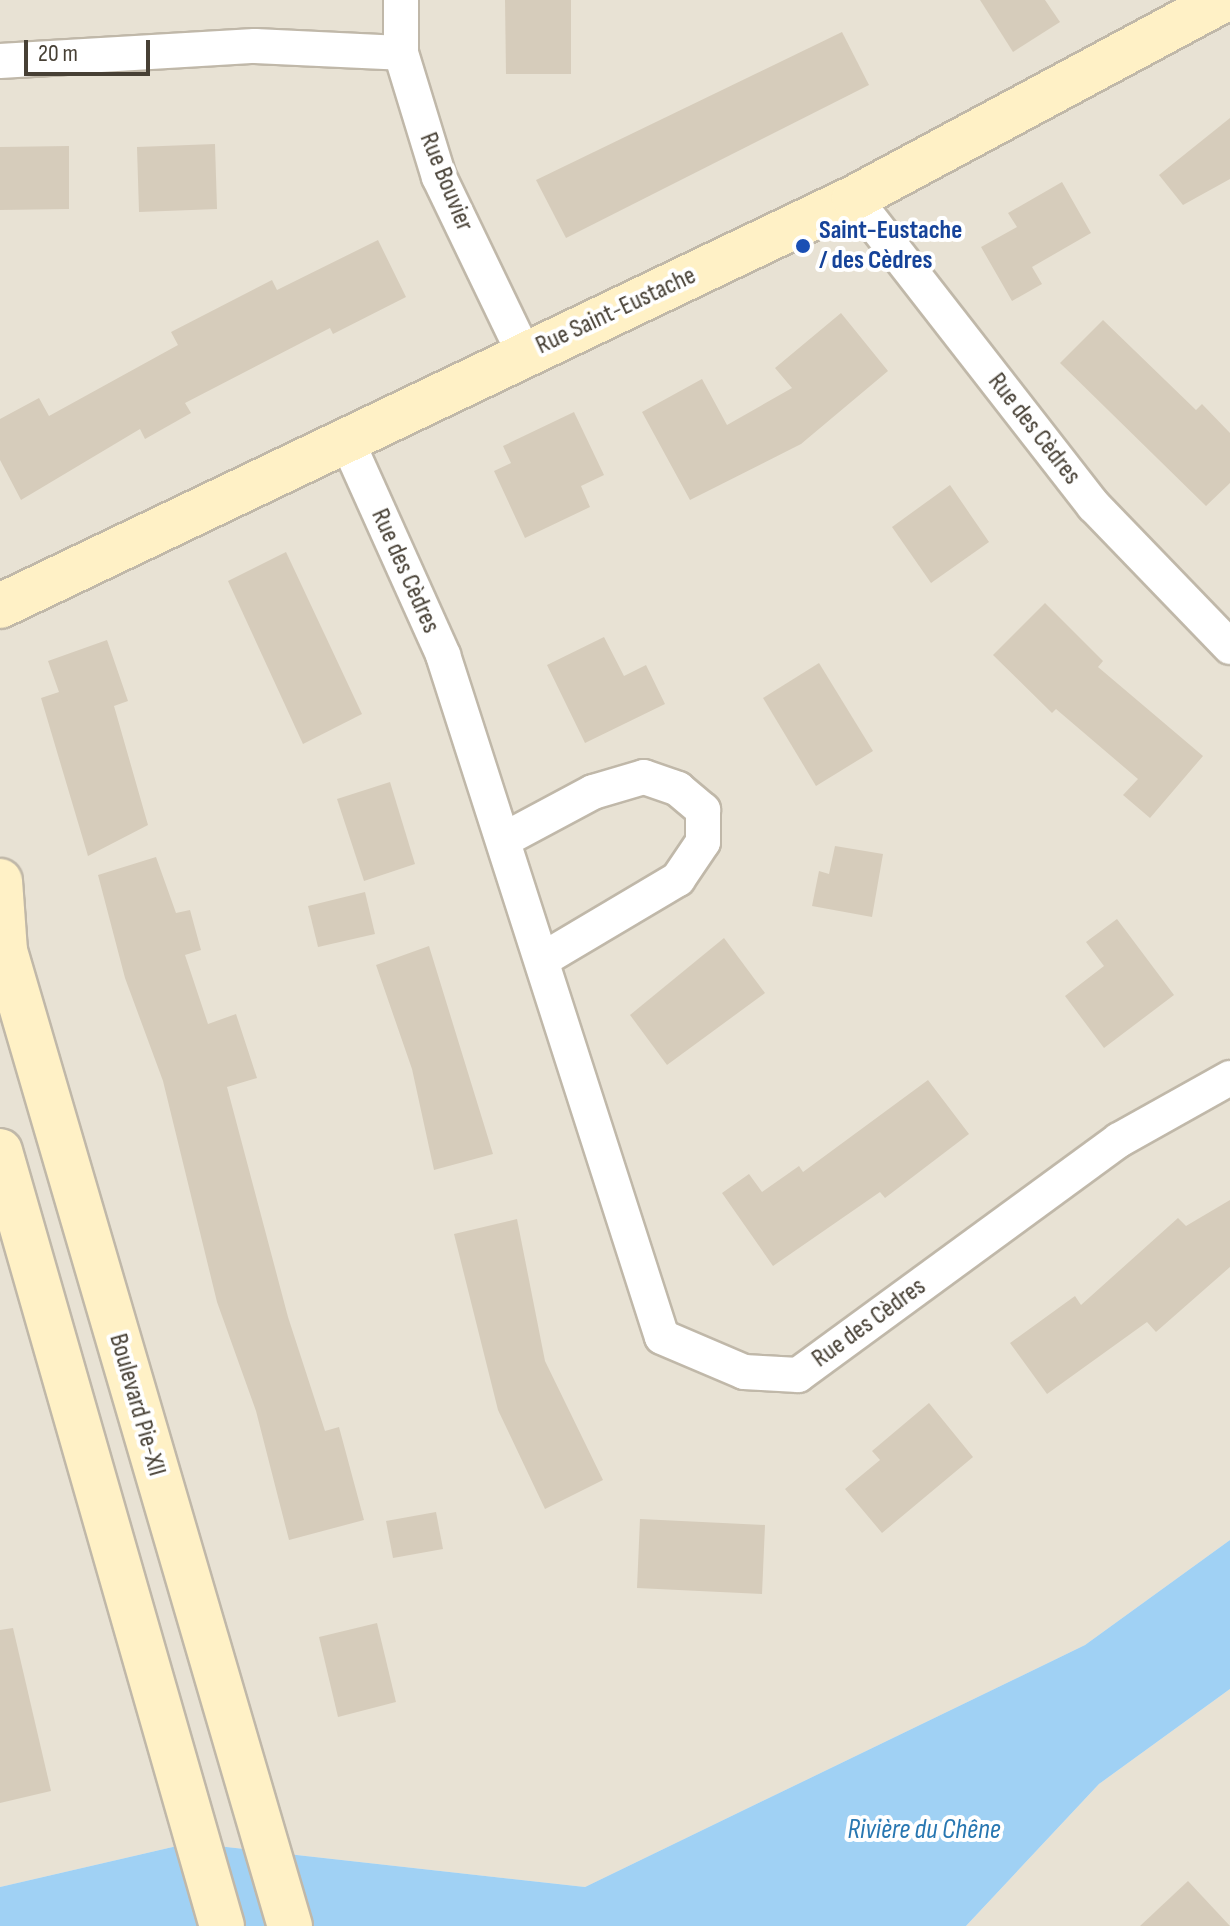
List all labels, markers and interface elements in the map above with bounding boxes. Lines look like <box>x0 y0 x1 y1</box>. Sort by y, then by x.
scale bar <box>28 24 154 74</box>
text: 20 m <box>38 39 78 68</box>
street label: Rue Bouvier <box>412 128 480 236</box>
place label: Saint-Eustache / des Cèdres <box>819 215 962 276</box>
marker: Saint-Eustache / des Cèdres <box>794 237 812 255</box>
street label: Rue Saint-Eustache <box>531 260 701 362</box>
street label: Rue des Cèdres <box>981 367 1087 491</box>
street label: Rue des Cèdres <box>364 504 446 638</box>
street label: Rue des Cèdres <box>806 1271 932 1375</box>
street label: Boulevard Pie-XII <box>102 1330 172 1480</box>
water label: Rivière du Chêne <box>847 1813 1001 1847</box>

